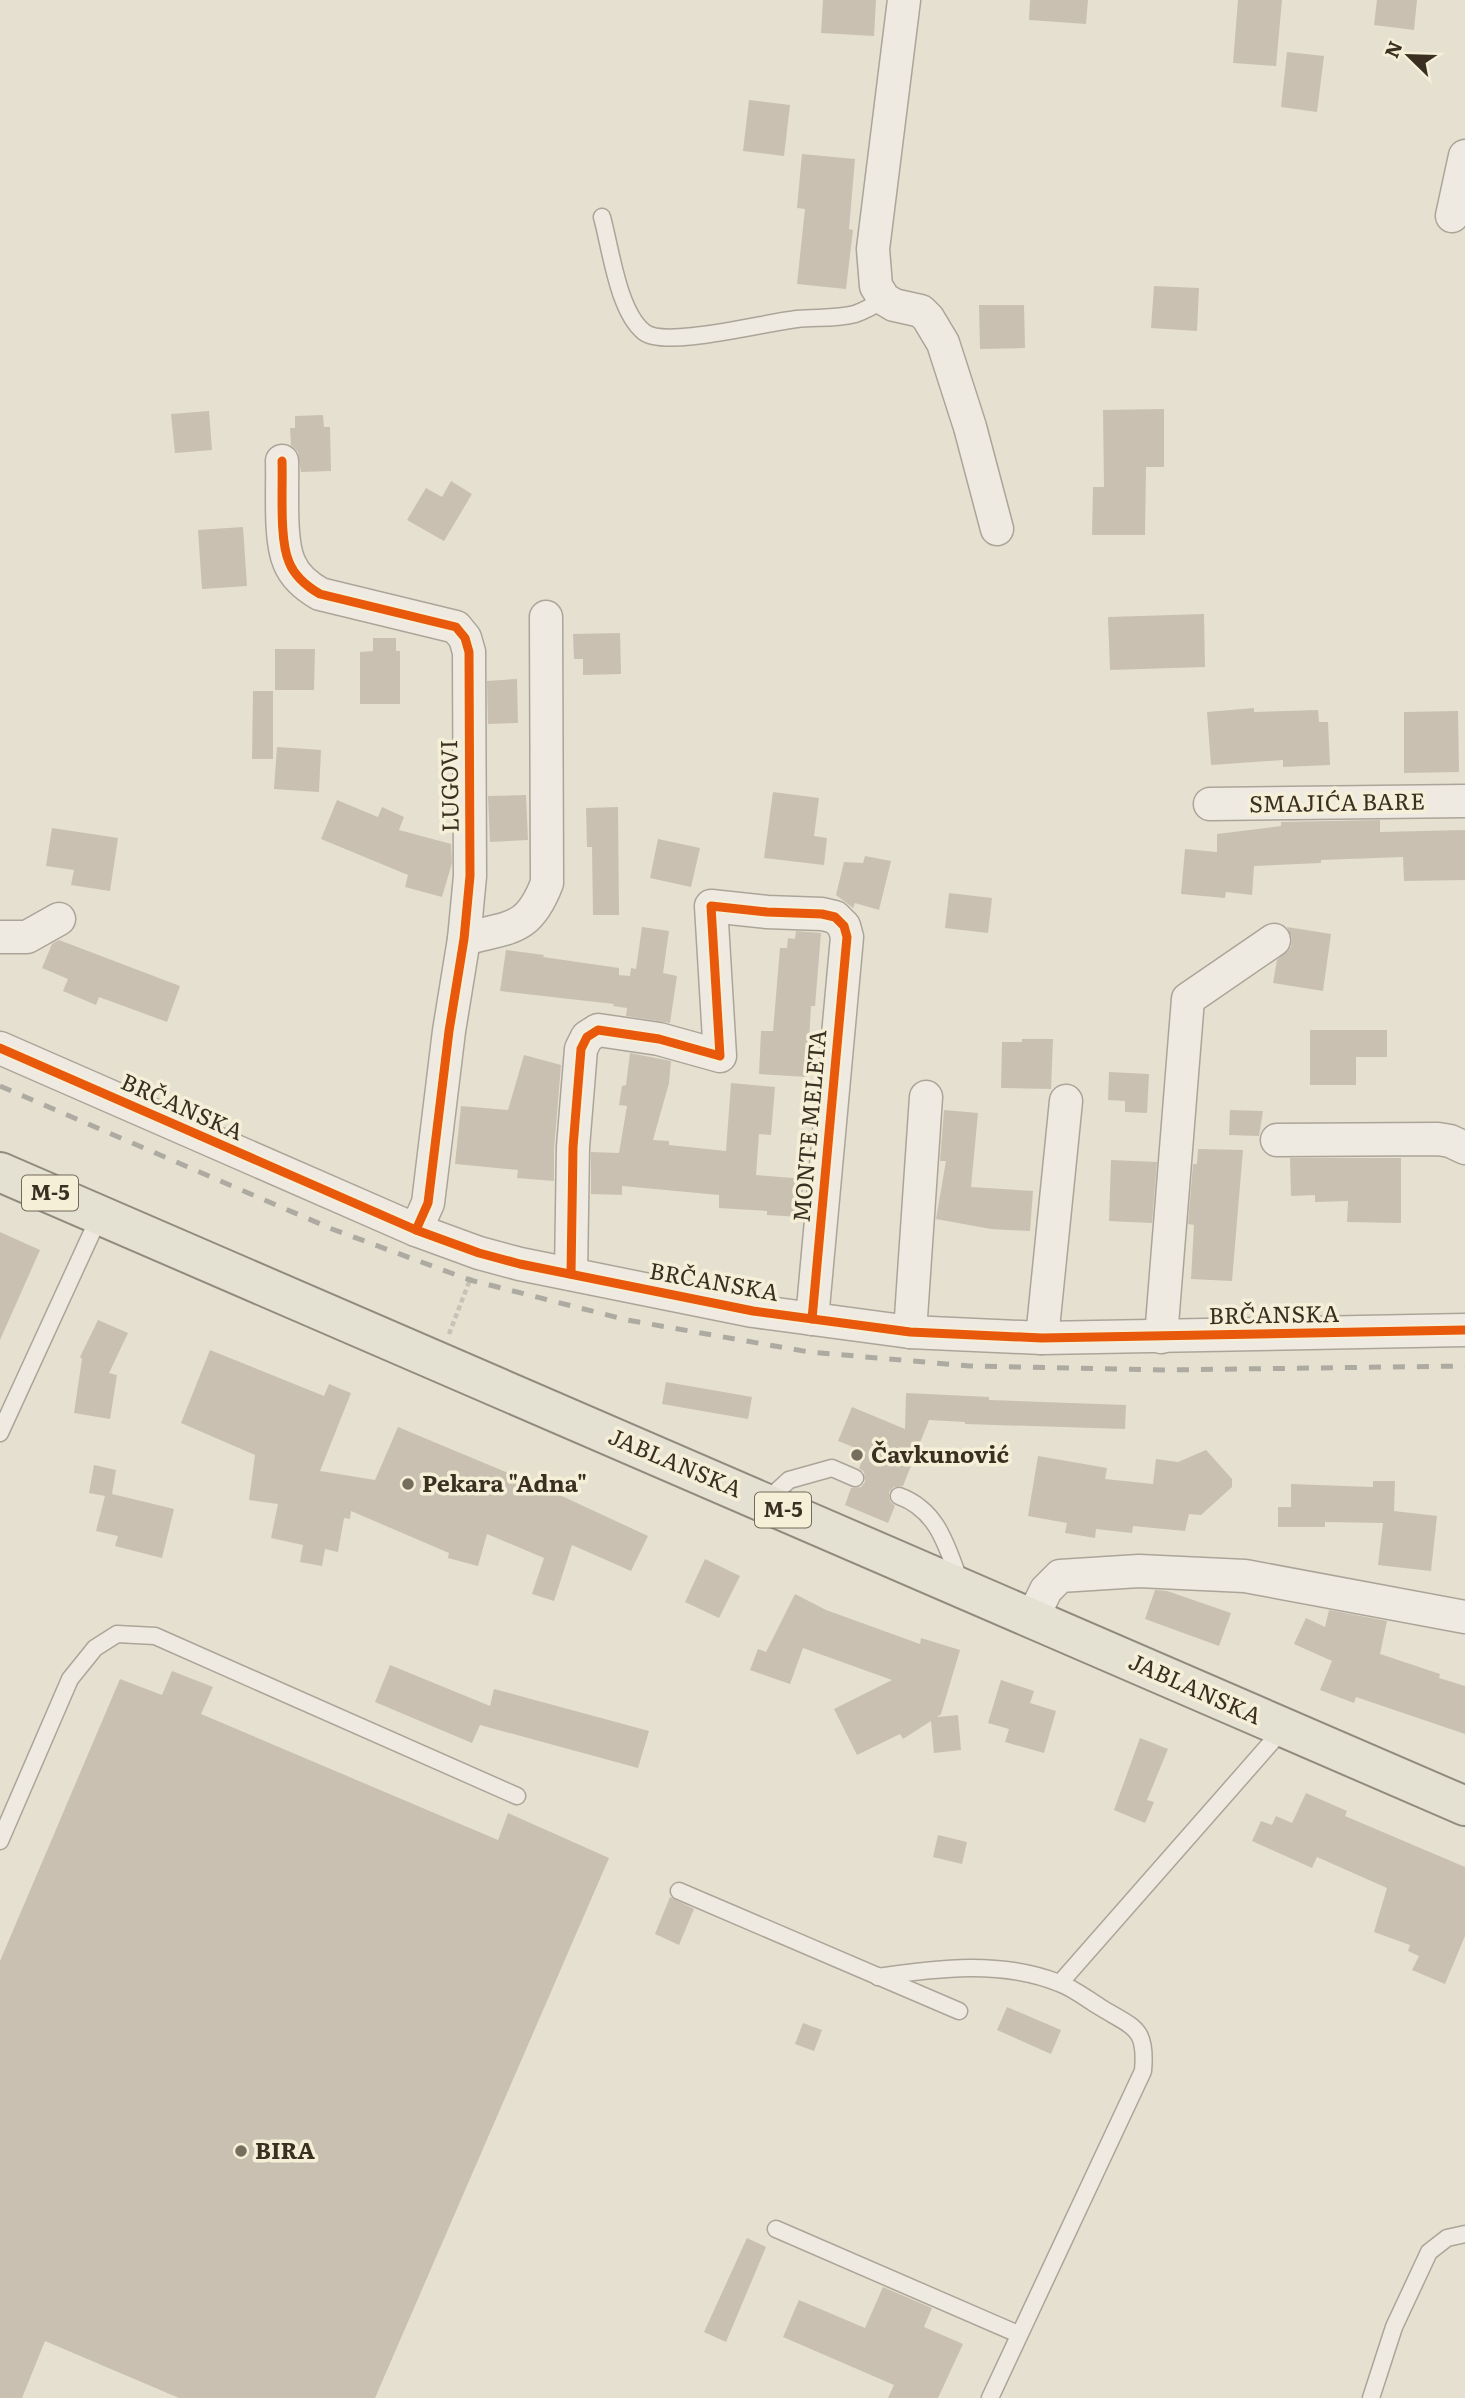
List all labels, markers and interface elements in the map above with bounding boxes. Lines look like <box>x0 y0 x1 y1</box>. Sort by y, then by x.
north arrow <box>1374 21 1444 91</box>
text: N <box>1376 36 1408 62</box>
street label: LUGOVI <box>430 739 466 833</box>
street label: SMAJIĆA BARE <box>1249 782 1425 820</box>
street label: MONTE MELETA <box>783 1028 833 1224</box>
street label: BRČANSKA <box>116 1063 250 1147</box>
road number: M-5 <box>22 1176 78 1210</box>
street label: BRČANSKA <box>647 1252 782 1308</box>
street label: BRČANSKA <box>1208 1295 1340 1331</box>
street label: JABLANSKA <box>604 1418 748 1505</box>
place label: Čavkunović <box>871 1436 1009 1470</box>
marker: Čavkunović <box>849 1447 865 1463</box>
place label: Pekara "Adna" <box>422 1465 587 1499</box>
marker: Pekara "Adna" <box>400 1476 416 1492</box>
road number: M-5 <box>755 1492 811 1528</box>
street label: JABLANSKA <box>1124 1643 1268 1732</box>
place label: BIRA <box>255 2132 316 2166</box>
marker: BIRA <box>233 2143 249 2159</box>

